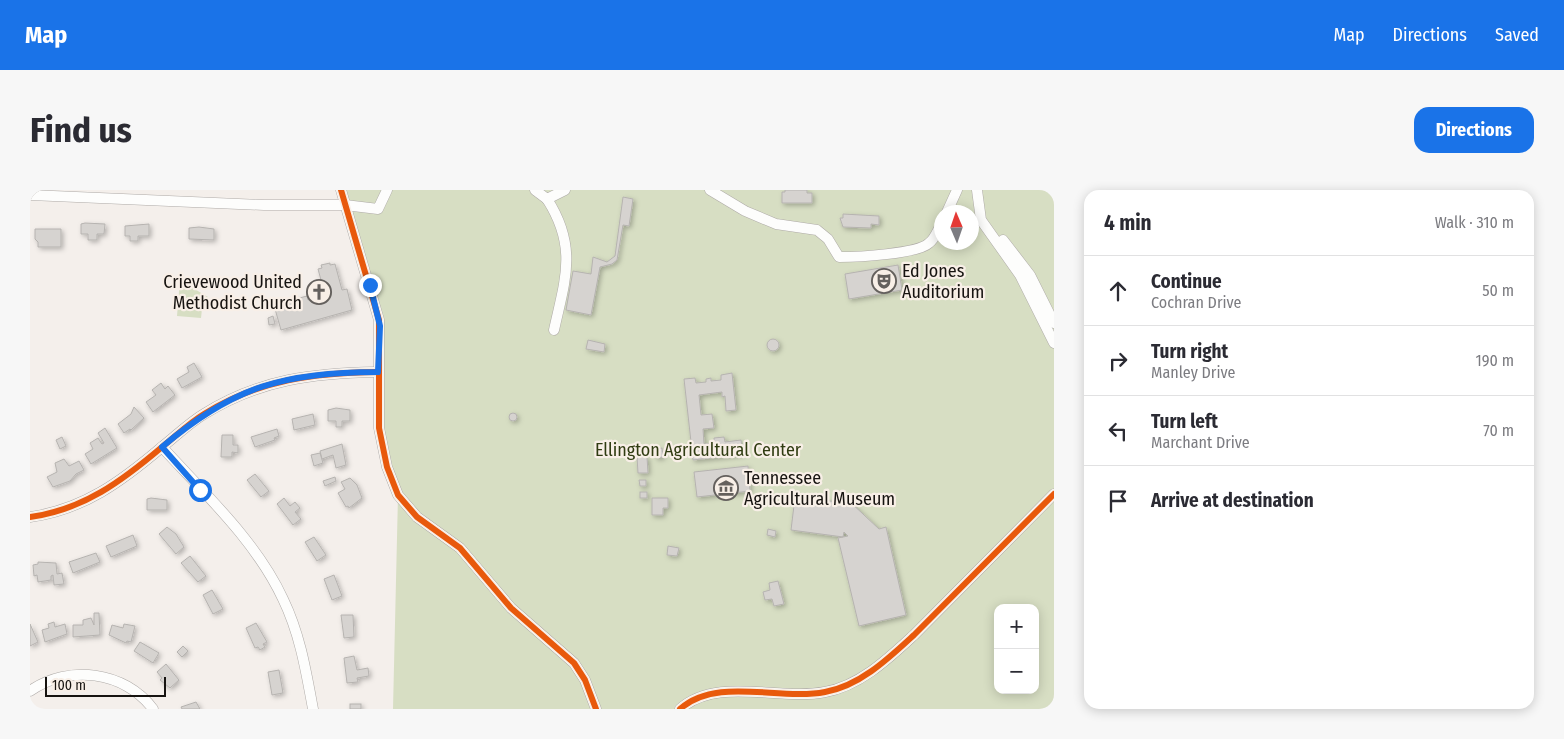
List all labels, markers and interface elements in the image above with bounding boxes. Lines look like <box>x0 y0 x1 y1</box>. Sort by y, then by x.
text: Map <box>25 21 67 49</box>
text: Map <box>1333 24 1365 46</box>
text: Directions <box>1393 24 1467 46</box>
text: Saved <box>1495 24 1539 46</box>
button: Directions <box>1414 107 1534 153</box>
text: Find us <box>30 109 132 151</box>
north arrow <box>934 205 979 250</box>
text: 4 min <box>1104 210 1152 236</box>
text: Walk · 310 m <box>1435 213 1514 232</box>
place label: Ed Jones Auditorium <box>902 260 984 303</box>
theatre icon: Ed Jones Auditorium <box>871 268 897 294</box>
text: Continue <box>1151 270 1222 293</box>
place label: Crievewood United Methodist Church <box>163 271 302 314</box>
route end <box>359 274 382 297</box>
icon: ahead <box>1104 277 1132 305</box>
church icon: Crievewood United Methodist Church <box>306 279 332 305</box>
text: 50 m <box>1482 281 1514 300</box>
text: Cochran Drive <box>1151 293 1242 312</box>
text: Turn right <box>1151 340 1228 363</box>
icon: right <box>1104 347 1132 375</box>
text: 190 m <box>1476 351 1514 370</box>
text: Manley Drive <box>1151 363 1235 382</box>
text: Turn left <box>1151 410 1218 433</box>
icon: left <box>1104 417 1132 445</box>
text: 70 m <box>1483 421 1514 440</box>
text: Marchant Drive <box>1151 433 1250 452</box>
park label: Ellington Agricultural Center <box>595 439 802 461</box>
place label: Tennessee Agricultural Museum <box>744 467 895 510</box>
museum icon: Tennessee Agricultural Museum <box>713 475 739 501</box>
route start <box>189 479 212 502</box>
icon: arrive <box>1104 487 1132 515</box>
text: Arrive at destination <box>1151 489 1314 512</box>
map controls <box>994 604 1039 694</box>
button: + <box>994 604 1039 649</box>
button: − <box>994 649 1039 694</box>
scale bar <box>45 674 166 697</box>
text: 100 m <box>52 677 86 694</box>

